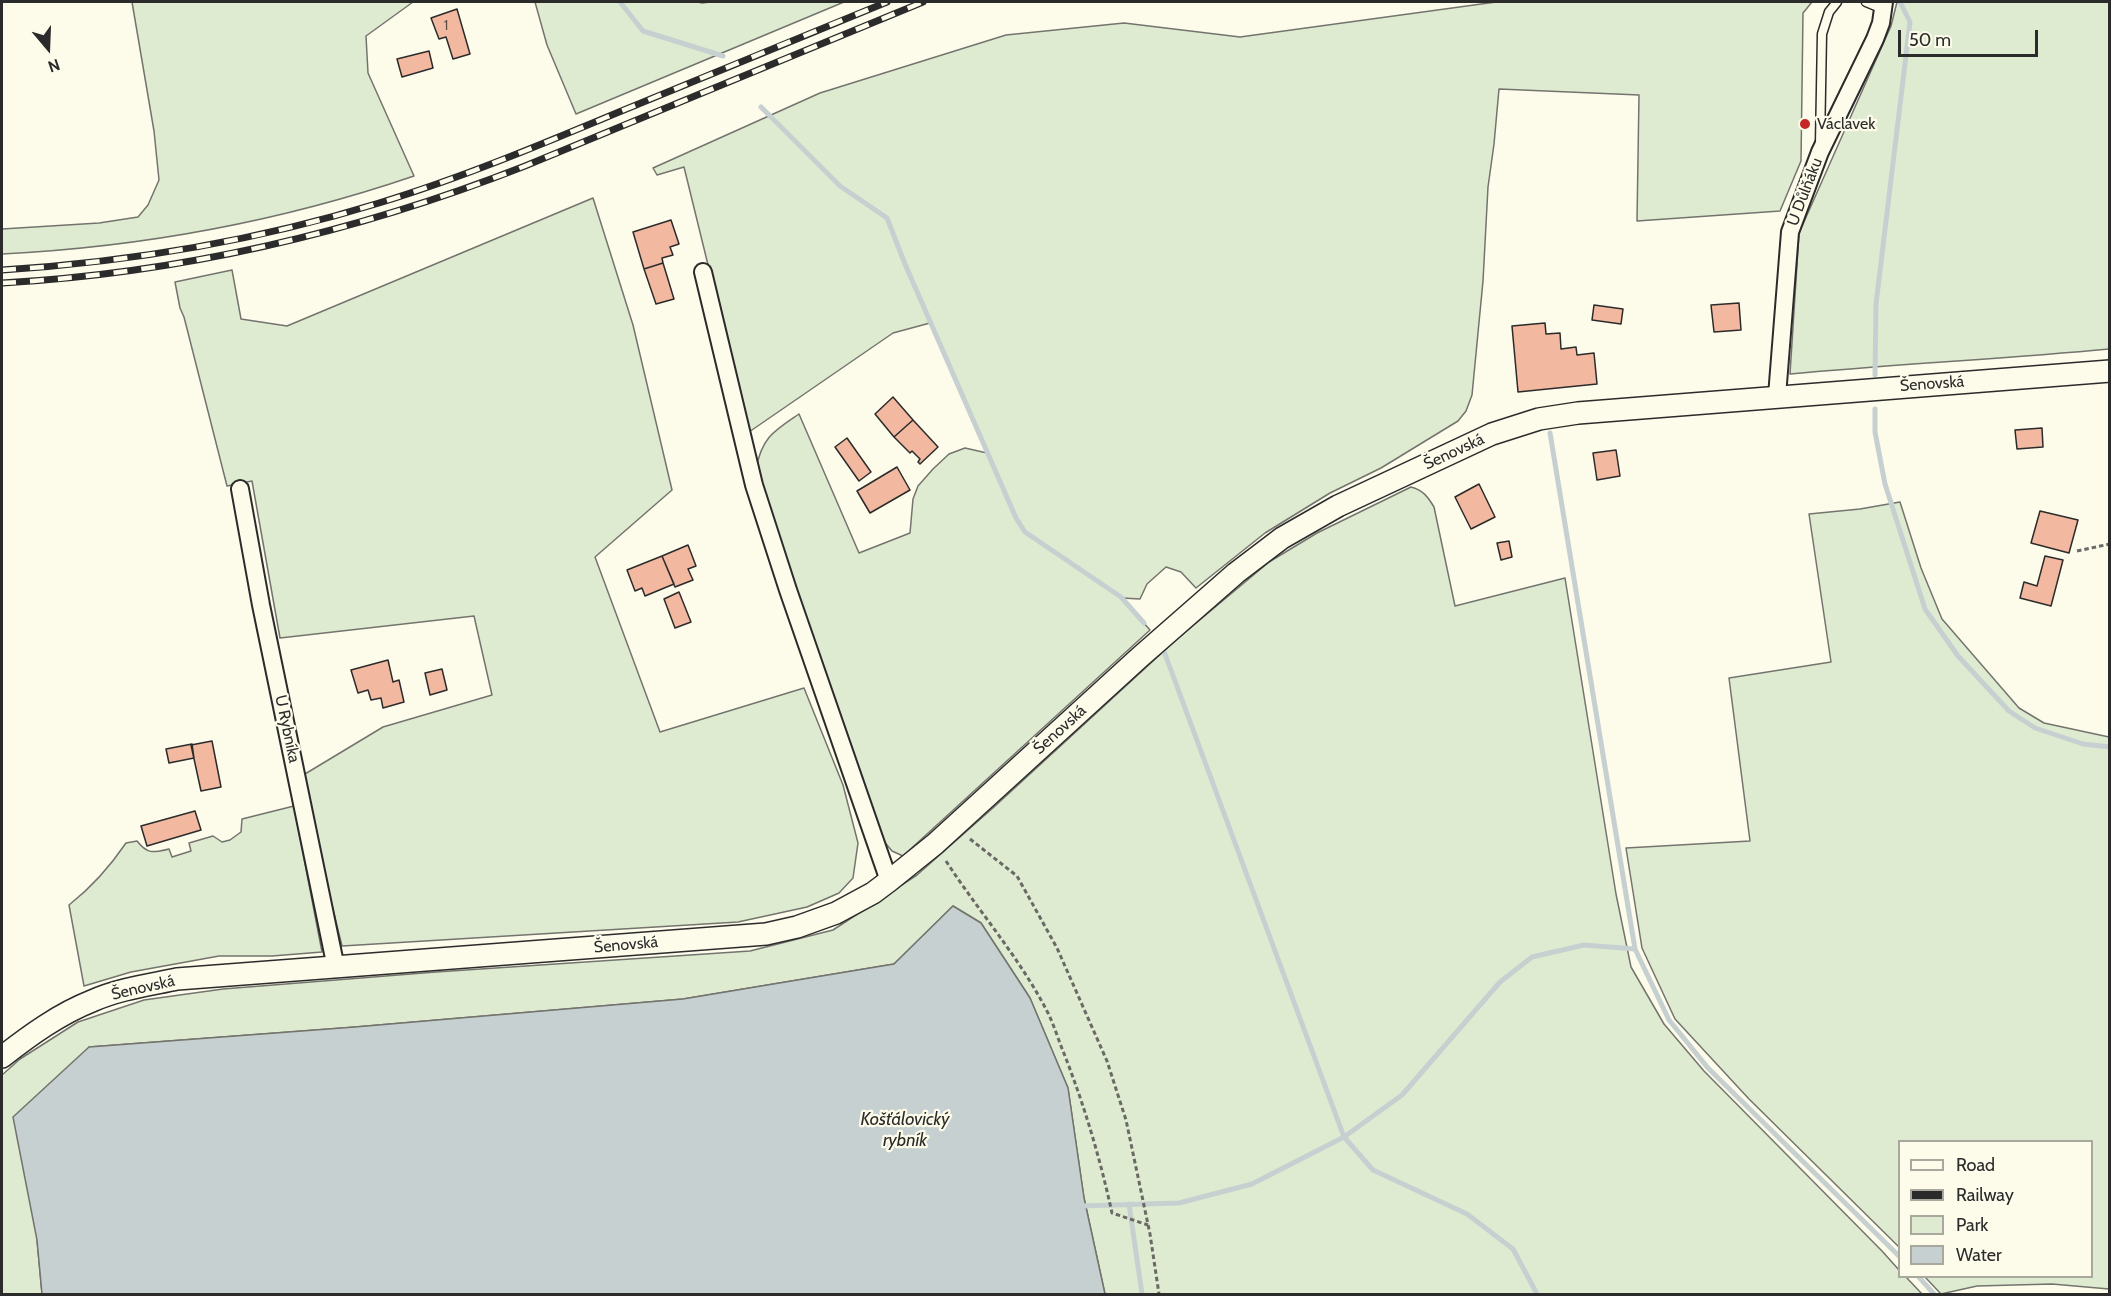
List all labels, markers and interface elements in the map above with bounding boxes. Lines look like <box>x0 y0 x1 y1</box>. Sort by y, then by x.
north arrow <box>18 18 78 78</box>
house number: 1 <box>444 18 448 34</box>
scale bar <box>1901 18 2040 56</box>
text: 50 m <box>1909 29 1951 51</box>
text: N <box>46 55 62 76</box>
place label: Václavek <box>1817 114 1875 134</box>
marker: Václavek <box>1798 117 1812 131</box>
street label: U Důlňáku <box>1783 155 1827 229</box>
street label: Šenovská <box>1899 372 1965 396</box>
street label: Šenovská <box>1421 430 1487 474</box>
street label: U Rybníka <box>270 693 304 765</box>
street label: Šenovská <box>1030 701 1090 759</box>
street label: Šenovská <box>593 933 659 957</box>
street label: Šenovská <box>109 971 177 1005</box>
water label: Košťálovický rybník <box>860 1109 950 1152</box>
legend <box>1898 1140 2093 1278</box>
text: Road <box>1956 1154 1995 1176</box>
text: Railway <box>1956 1184 2014 1206</box>
text: Park <box>1956 1214 1988 1236</box>
text: Water <box>1956 1244 2002 1266</box>

